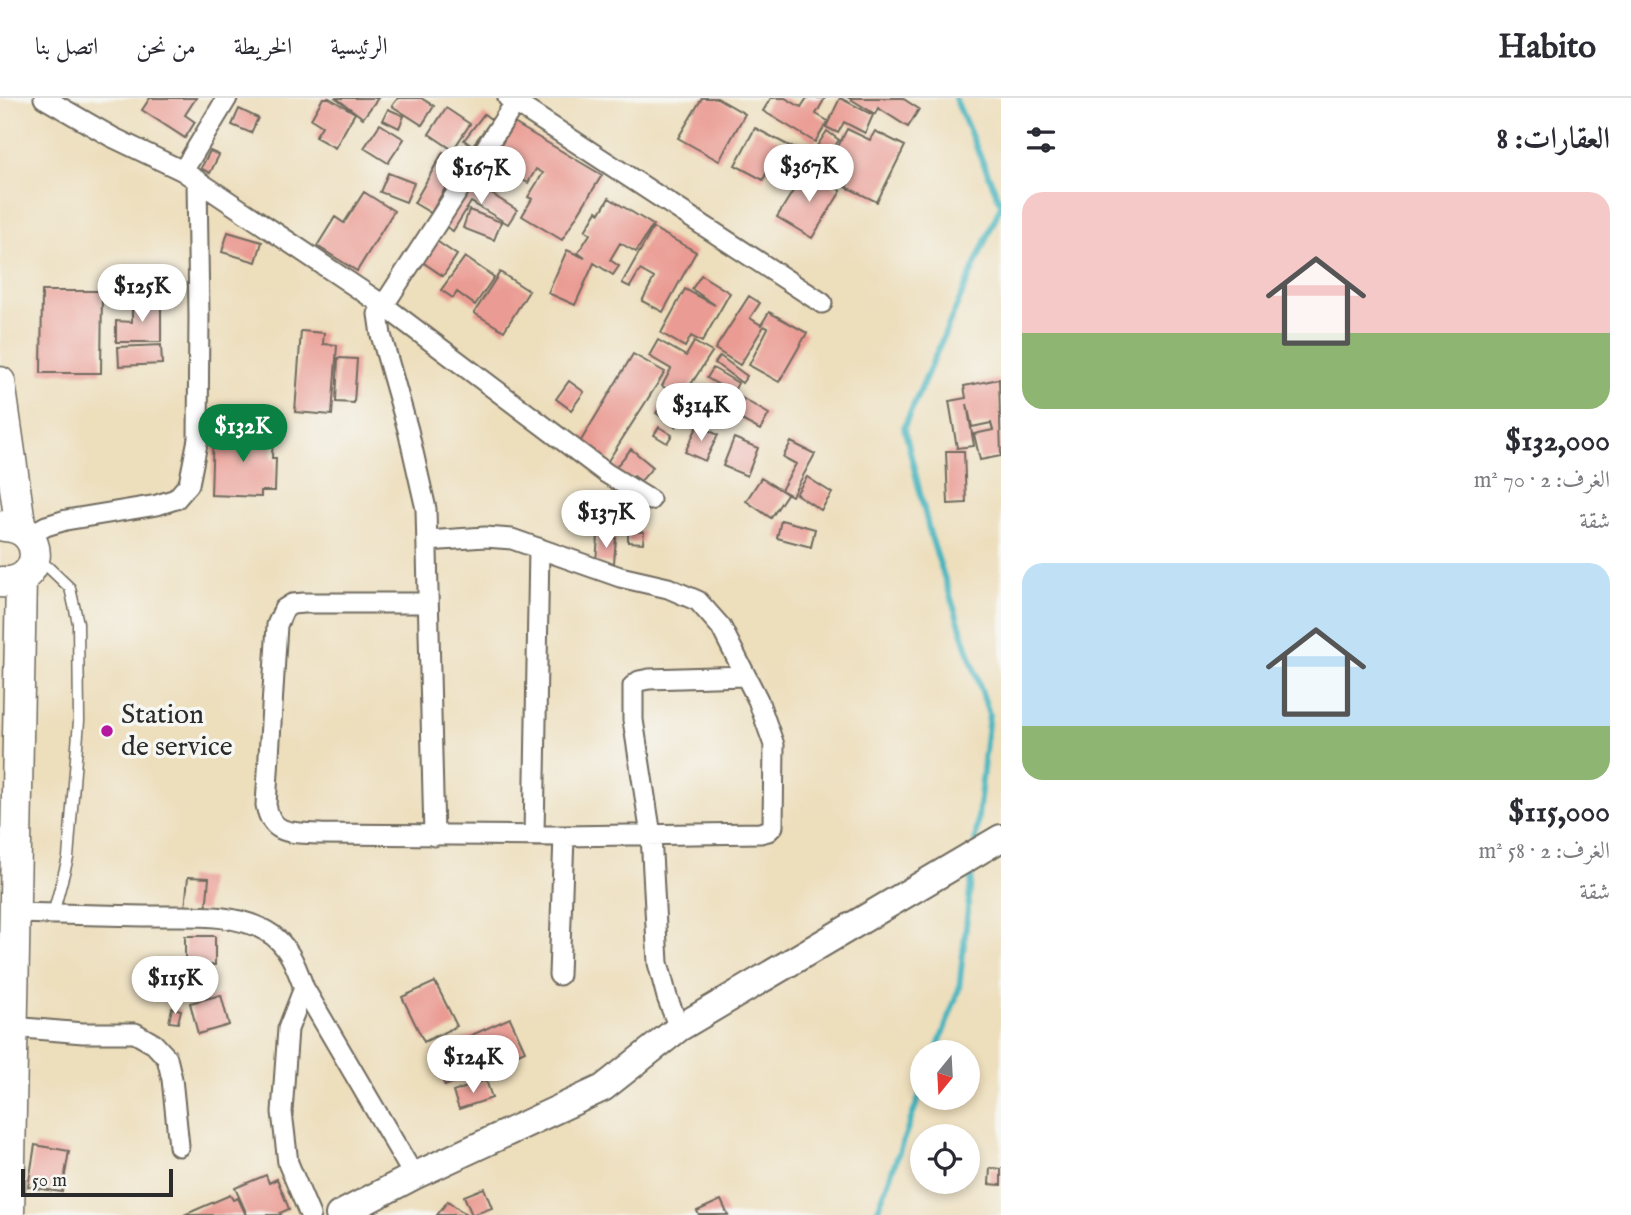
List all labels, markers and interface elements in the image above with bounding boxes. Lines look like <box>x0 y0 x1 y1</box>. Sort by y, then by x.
text: Habito <box>1498 27 1596 69</box>
text: اتصل بنا <box>35 32 98 63</box>
text: من نحن <box>136 32 196 63</box>
text: الخريطة <box>234 32 292 63</box>
text: الرئيسية <box>330 32 388 63</box>
icon: filters <box>1022 121 1060 159</box>
text: العقارات: 8 <box>1497 121 1610 159</box>
pin: $367K <box>760 144 858 204</box>
pin: $167K <box>432 146 530 206</box>
text: $367K <box>780 152 838 181</box>
text: $167K <box>452 154 510 183</box>
icon: home <box>1253 238 1379 364</box>
pin: $125K <box>93 264 191 324</box>
text: $125K <box>114 272 171 301</box>
pin: $314K <box>652 384 750 443</box>
text: $314K <box>672 391 730 420</box>
pin: $132K <box>194 404 292 464</box>
text: $132K <box>214 412 272 441</box>
text: $132,000 <box>1505 423 1610 461</box>
text: الغرف: 2 · 70 m² <box>1474 466 1610 495</box>
pin: $137K <box>557 490 655 550</box>
text: $137K <box>577 498 635 527</box>
text: شقة <box>1580 507 1610 536</box>
icon: home <box>1253 609 1379 735</box>
place label: Station de service <box>121 698 233 765</box>
marker: Station de service <box>99 723 115 739</box>
text: $115,000 <box>1508 794 1610 832</box>
text: الغرف: 2 · 58 m² <box>1478 837 1610 866</box>
text: شقة <box>1580 878 1610 907</box>
pin: $115K <box>126 956 224 1016</box>
text: $115K <box>148 964 202 993</box>
pin: $124K <box>424 1035 522 1095</box>
north arrow <box>910 1040 980 1110</box>
map controls <box>910 1040 980 1194</box>
text: $124K <box>443 1043 503 1072</box>
button: locate <box>910 1124 980 1194</box>
scale bar <box>21 1166 173 1198</box>
text: 50 m <box>32 1169 67 1193</box>

